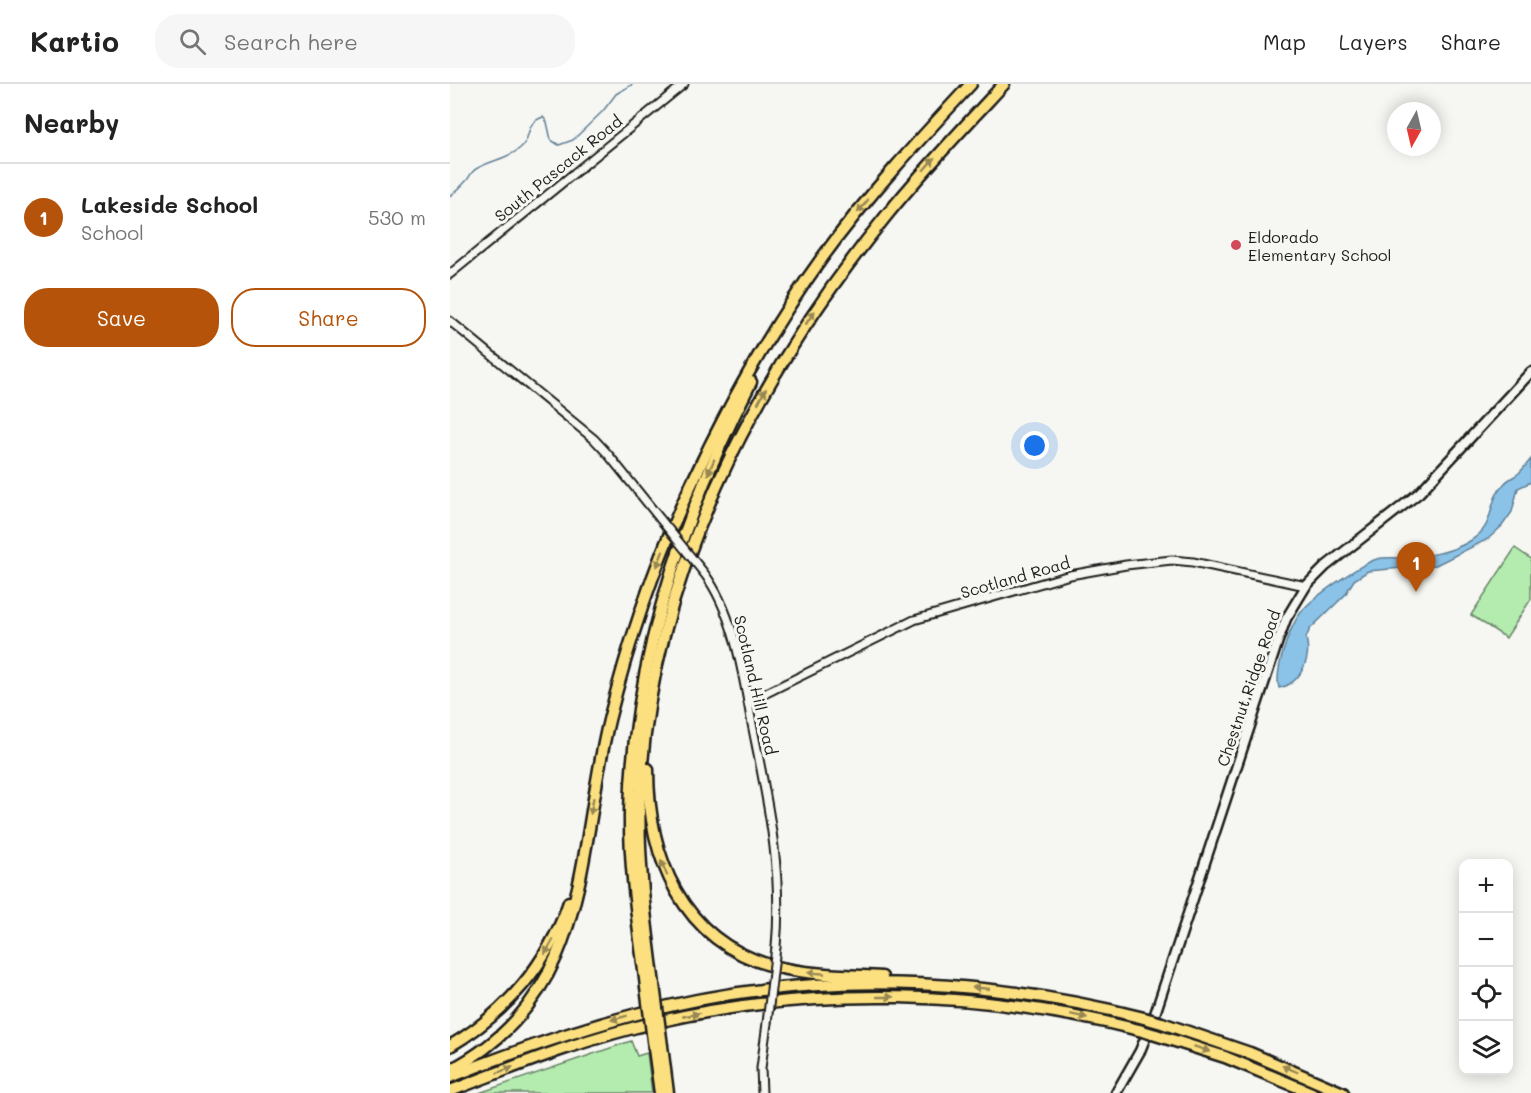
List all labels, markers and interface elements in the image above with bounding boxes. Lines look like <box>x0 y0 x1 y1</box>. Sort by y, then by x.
search box <box>155 14 575 68</box>
text: Kartio <box>30 23 119 59</box>
icon: search <box>176 25 209 58</box>
text: Search here <box>224 27 358 56</box>
text: Map <box>1263 28 1306 55</box>
text: Layers <box>1339 28 1408 55</box>
text: Share <box>1441 28 1501 55</box>
north arrow <box>1387 102 1441 156</box>
text: Nearby <box>24 106 119 140</box>
street label: South Pascack Road <box>490 110 626 226</box>
one-way arrow <box>922 157 935 172</box>
text: Lakeside School <box>81 190 258 219</box>
one-way arrow <box>856 198 869 214</box>
text: 1 <box>39 204 48 230</box>
text: 530 m <box>368 204 426 230</box>
text: School <box>81 219 144 245</box>
place label: Eldorado Elementary School <box>1248 226 1392 265</box>
marker: Eldorado Elementary School <box>1229 238 1243 252</box>
button: Save <box>24 288 219 347</box>
button: Share <box>231 288 426 347</box>
one-way arrow <box>804 311 816 327</box>
one-way arrow <box>757 388 768 404</box>
your location <box>1020 431 1049 460</box>
one-way arrow <box>706 459 716 477</box>
pin: 1 <box>1396 542 1436 592</box>
one-way arrow <box>655 550 664 568</box>
street label: Scotland Road <box>958 551 1072 603</box>
street label: Chestnut Ridge Road <box>1211 607 1285 769</box>
street label: Scotland Hill Road <box>730 613 782 757</box>
one-way arrow <box>587 797 596 816</box>
one-way arrow <box>659 859 668 877</box>
map controls <box>1459 859 1513 1075</box>
button: + <box>1459 859 1513 913</box>
button: − <box>1459 913 1513 967</box>
one-way arrow <box>544 939 554 956</box>
button: locate <box>1459 967 1513 1021</box>
one-way arrow <box>806 968 825 978</box>
one-way arrow <box>971 983 990 993</box>
one-way arrow <box>876 992 895 1002</box>
one-way arrow <box>682 1010 701 1019</box>
one-way arrow <box>1069 1012 1088 1021</box>
one-way arrow <box>609 1014 628 1024</box>
button: layers <box>1459 1021 1513 1075</box>
one-way arrow <box>1193 1045 1211 1054</box>
one-way arrow <box>1281 1064 1299 1073</box>
one-way arrow <box>496 1065 514 1075</box>

